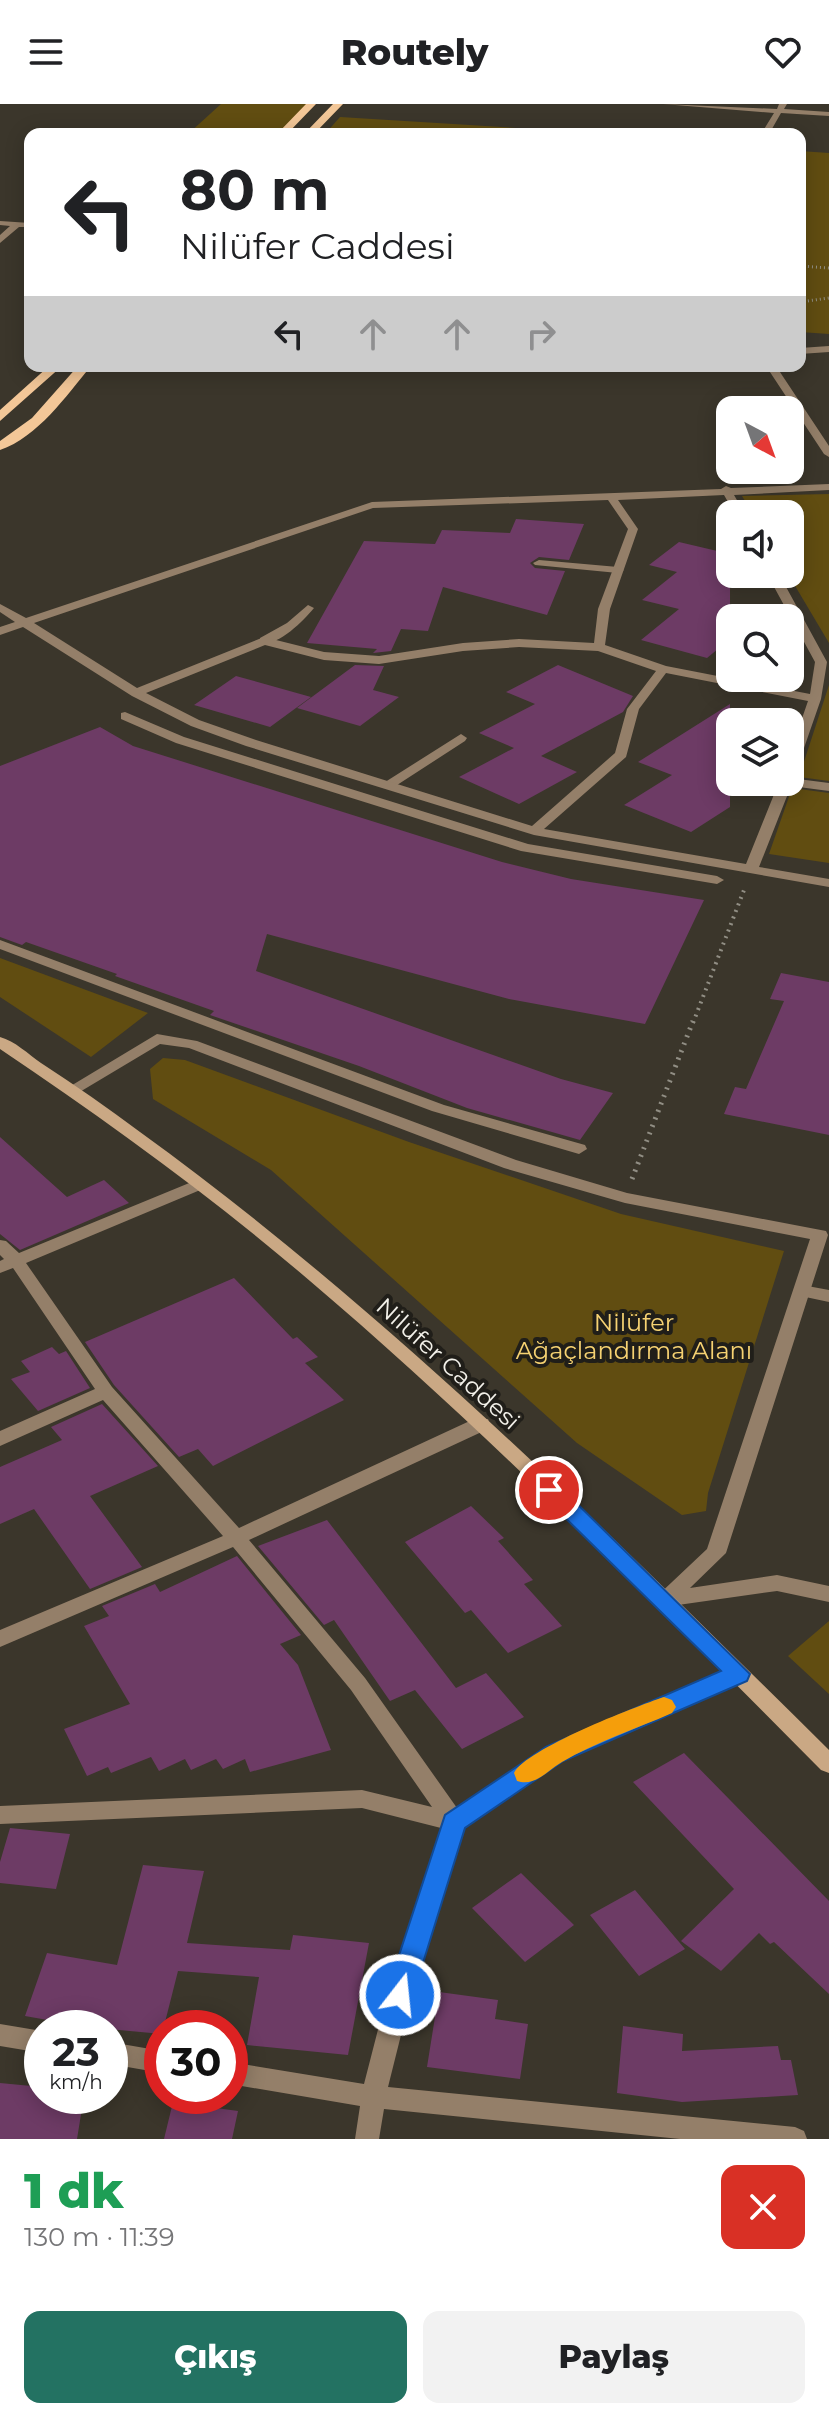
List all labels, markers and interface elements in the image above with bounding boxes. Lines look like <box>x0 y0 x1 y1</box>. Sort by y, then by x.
icon: menu <box>24 30 68 74</box>
text: Routely <box>341 30 488 74</box>
icon: heart <box>761 30 805 74</box>
text: 80 m <box>180 156 330 224</box>
icon: left <box>48 160 152 264</box>
text: Nilüfer Caddesi <box>180 224 455 268</box>
icon: left <box>267 312 311 356</box>
icon: ahead <box>351 312 395 356</box>
icon: ahead <box>435 312 479 356</box>
icon: right <box>519 312 563 356</box>
north arrow <box>716 396 804 484</box>
map controls <box>716 396 804 796</box>
button: sound <box>716 500 804 588</box>
button: search <box>716 604 804 692</box>
button: layers <box>716 708 804 796</box>
street label: Nilüfer Caddesi <box>371 1292 526 1436</box>
park label: Nilüfer Ağaçlandırma Alanı <box>516 1308 752 1365</box>
pin <box>515 1456 583 1524</box>
icon: arrive <box>527 1468 571 1512</box>
position arrow <box>358 1953 442 2037</box>
speed limit sign: 30 <box>144 2010 248 2114</box>
text: 23 <box>52 2027 100 2076</box>
text: km/h <box>49 2070 103 2094</box>
text: 1 dk <box>24 2162 123 2220</box>
button: close <box>721 2165 805 2249</box>
text: 130 m · 11:39 <box>24 2221 175 2253</box>
button: Çıkış <box>24 2311 407 2403</box>
button: Paylaş <box>423 2311 805 2403</box>

